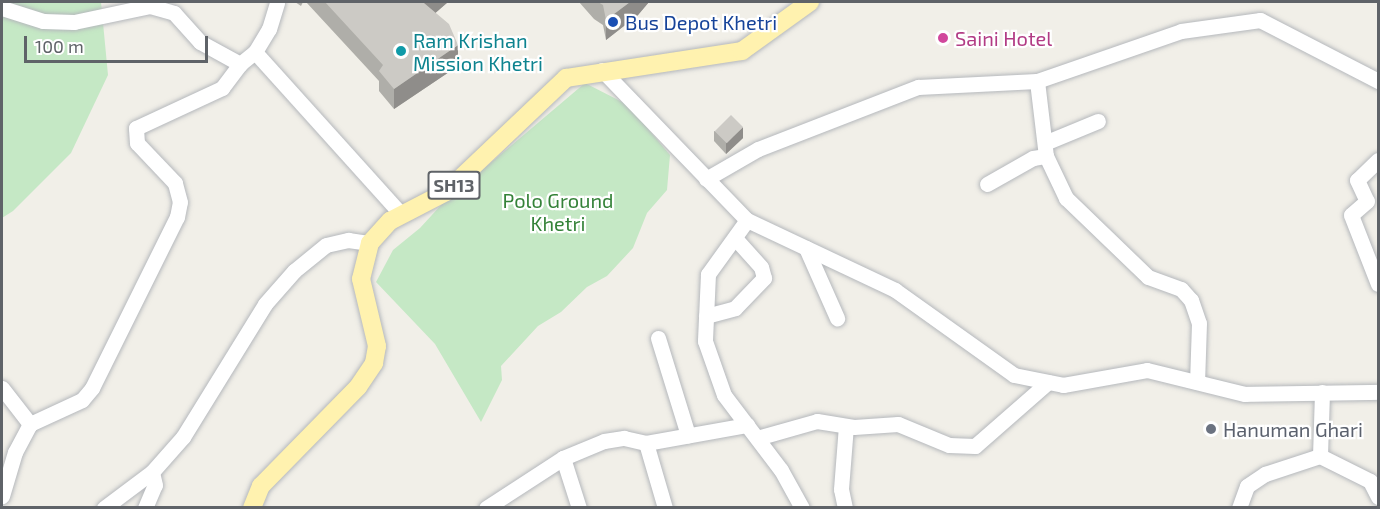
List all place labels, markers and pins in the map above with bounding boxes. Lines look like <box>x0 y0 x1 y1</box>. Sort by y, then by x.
place label: Bus Depot Khetri <box>625 10 777 34</box>
marker: Bus Depot Khetri <box>606 15 620 29</box>
place label: Saini Hotel <box>955 26 1052 50</box>
place label: Ram Krishan Mission Khetri <box>413 28 543 75</box>
marker: Saini Hotel <box>936 31 950 45</box>
marker: Ram Krishan Mission Khetri <box>394 44 408 58</box>
place label: Hanuman Ghari <box>1223 417 1363 441</box>
marker: Hanuman Ghari <box>1204 422 1218 436</box>

